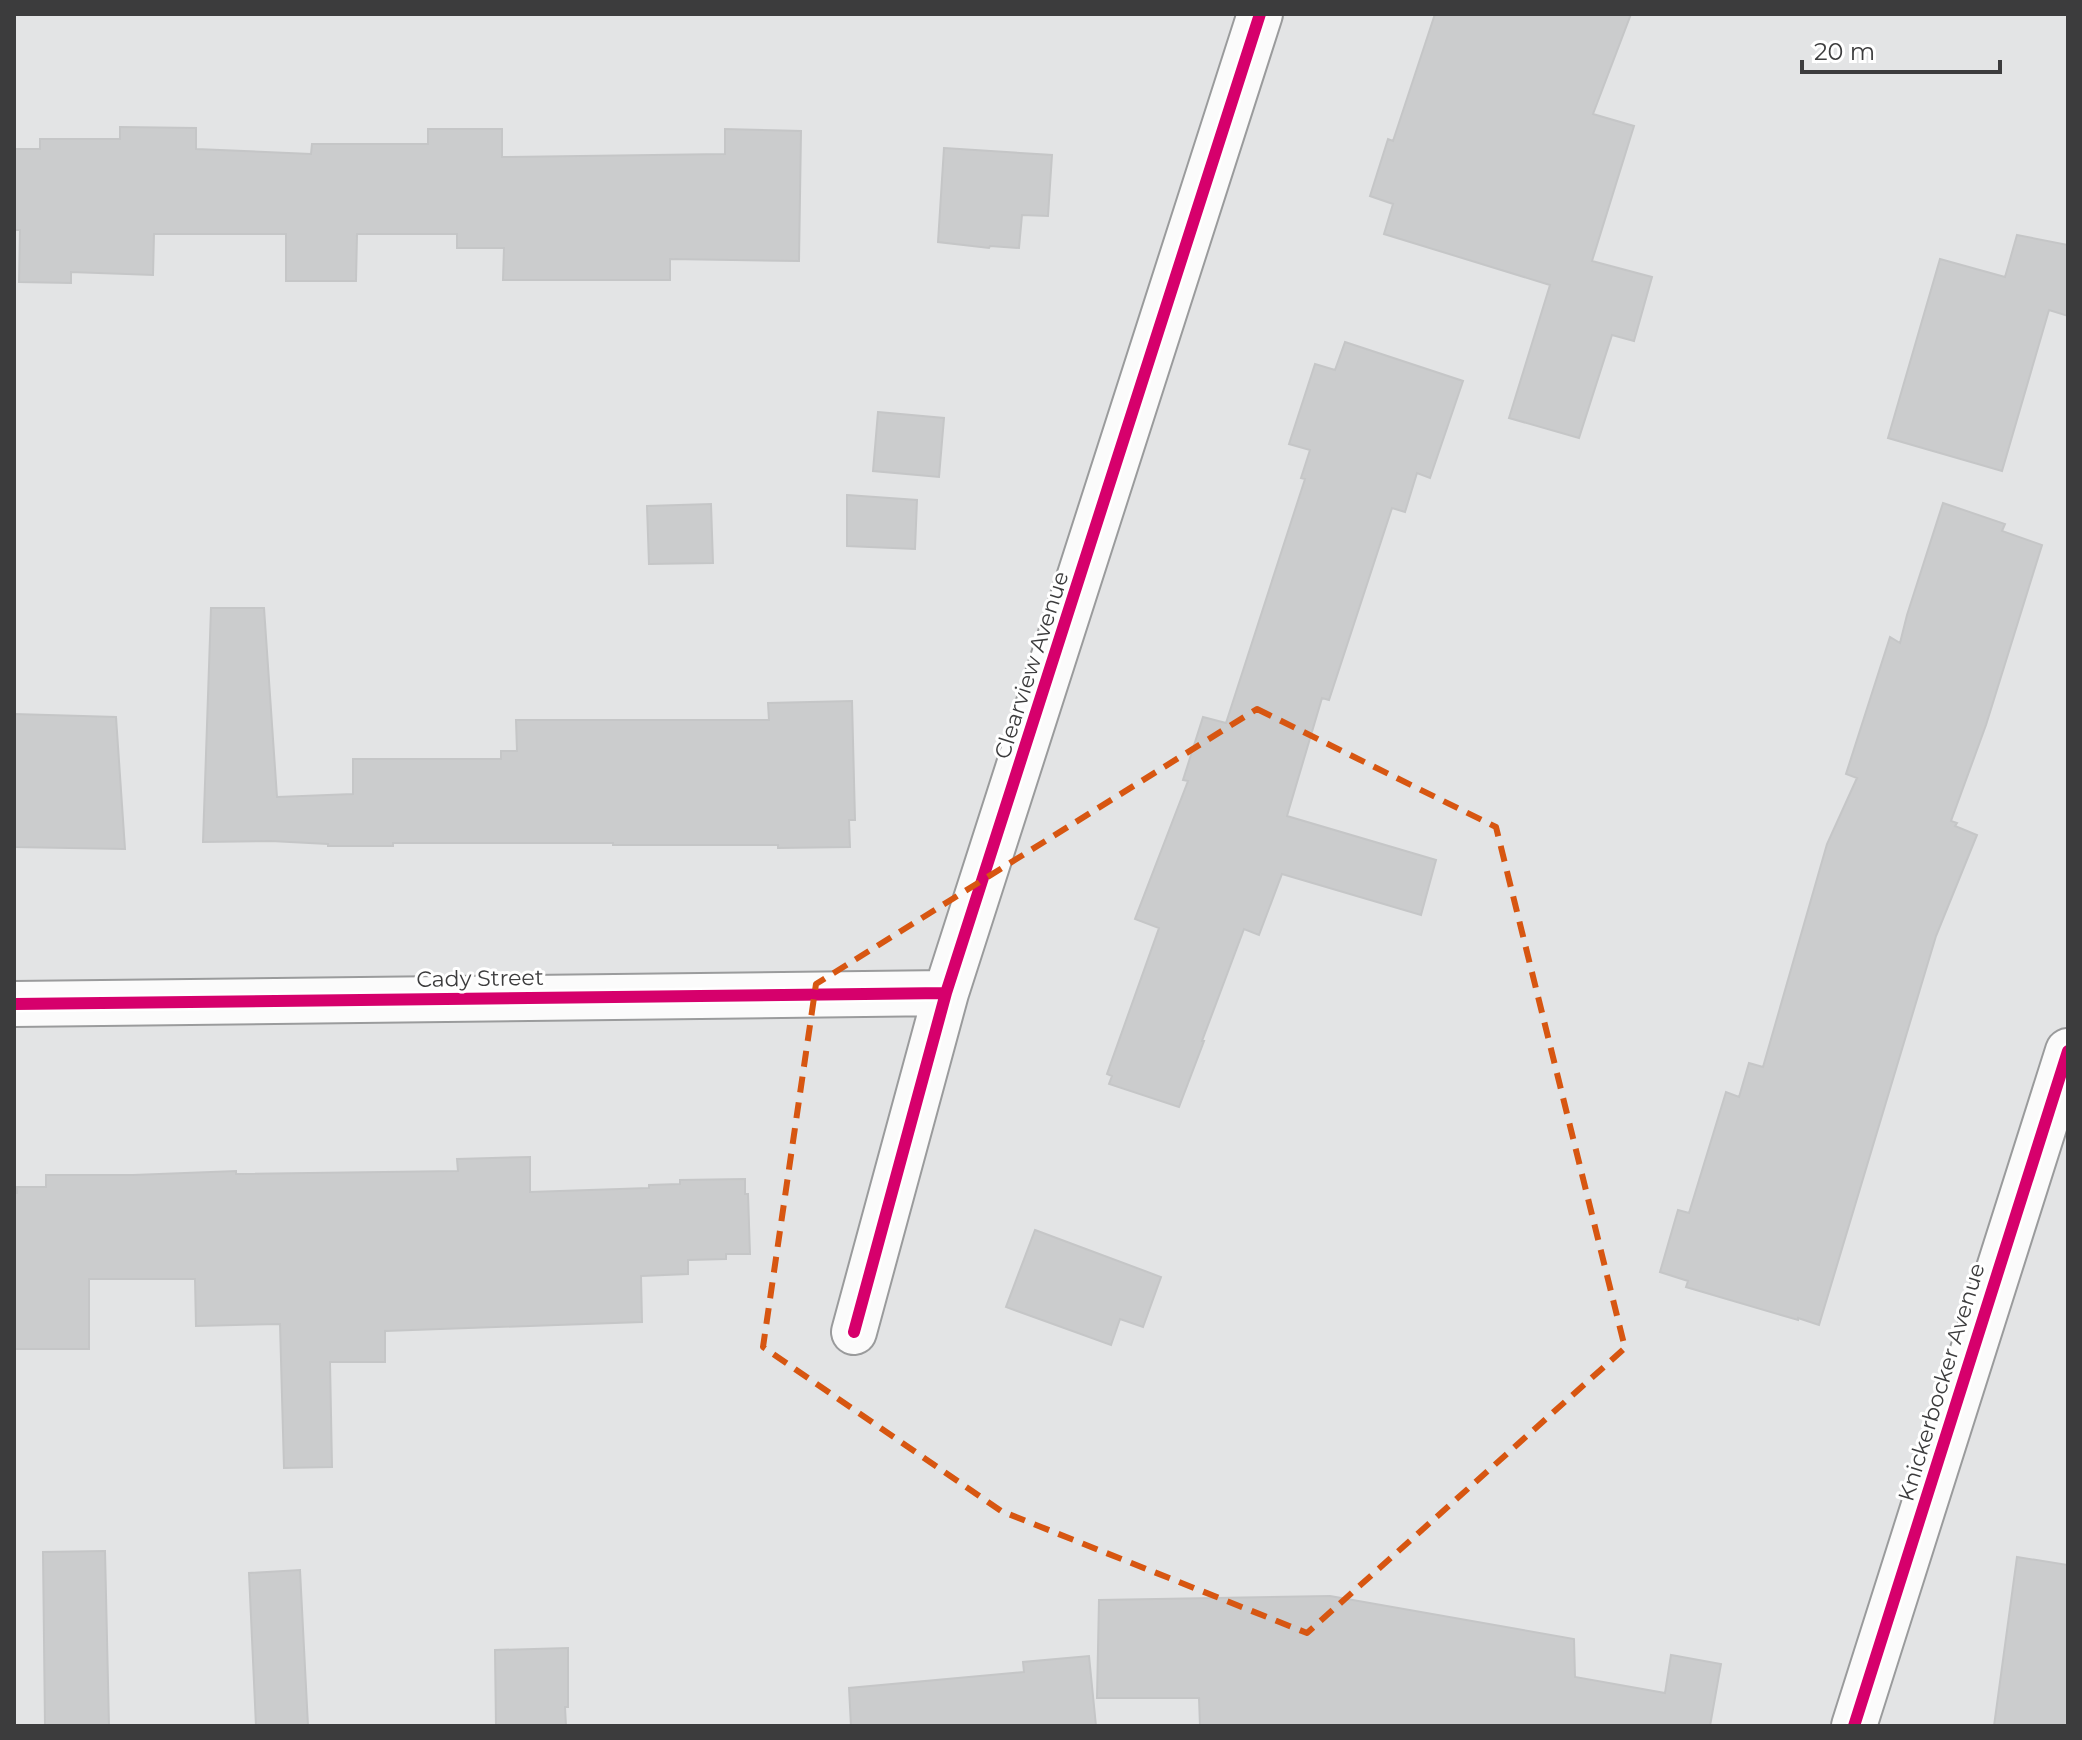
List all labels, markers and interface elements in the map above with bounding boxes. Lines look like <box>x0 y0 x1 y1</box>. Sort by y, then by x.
scale bar <box>1802 24 2000 74</box>
text: 20 m <box>1814 37 1875 66</box>
street label: Clearview Avenue <box>988 568 1075 762</box>
street label: Cady Street <box>416 964 544 993</box>
street label: Knickerbocker Avenue <box>1892 1260 1991 1504</box>

